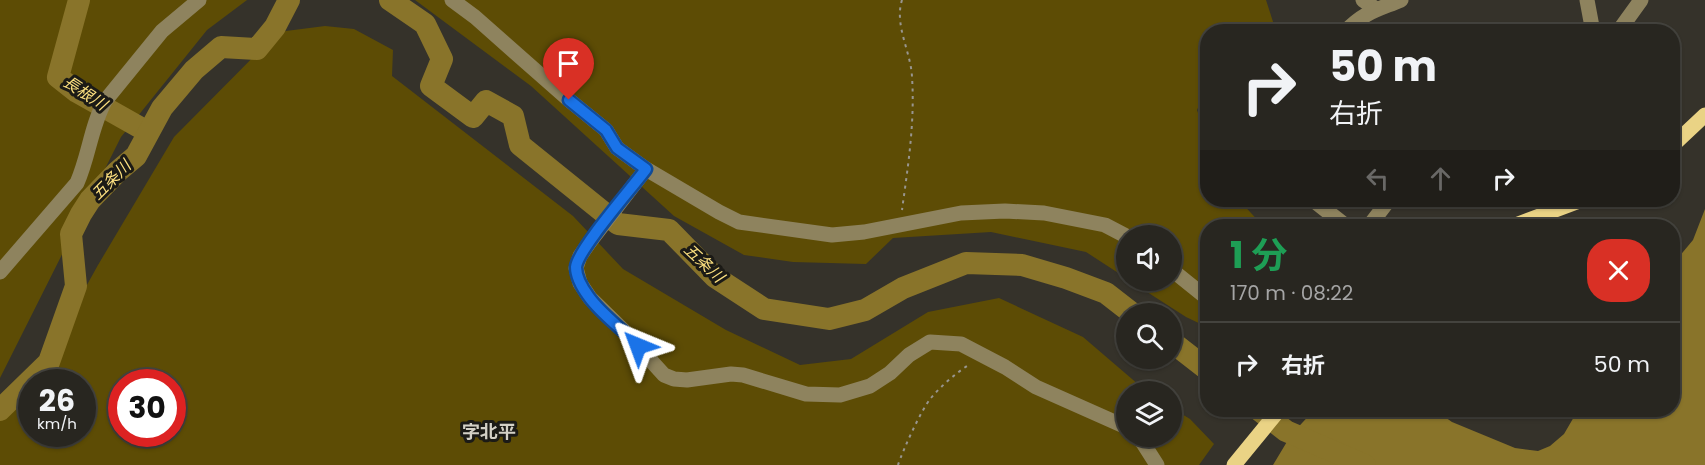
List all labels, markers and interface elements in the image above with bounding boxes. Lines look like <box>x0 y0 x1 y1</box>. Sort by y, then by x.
text: 50 m <box>1329 37 1437 96</box>
pin <box>543 38 594 100</box>
icon: arrive <box>552 47 585 80</box>
icon: right <box>1230 48 1308 126</box>
water label: 長根川 <box>59 70 113 117</box>
text: 右折 <box>1329 95 1383 132</box>
water label: 五条川 <box>86 153 138 205</box>
icon: left <box>1361 162 1394 195</box>
icon: ahead <box>1424 162 1457 195</box>
icon: right <box>1487 162 1520 195</box>
map controls <box>1116 225 1182 447</box>
button: sound <box>1116 225 1182 291</box>
text: 1 分 <box>1230 230 1287 281</box>
water label: 五条川 <box>679 238 731 289</box>
button: close <box>1587 239 1650 302</box>
text: 170 m · 08:22 <box>1230 279 1353 307</box>
button: search <box>1116 303 1182 369</box>
position arrow <box>606 314 670 378</box>
icon: right <box>1230 348 1263 381</box>
text: 50 m <box>1594 349 1650 380</box>
text: 右折 <box>1281 350 1325 381</box>
speed limit sign: 30 <box>108 369 186 447</box>
text: 26 <box>39 379 75 422</box>
button: layers <box>1116 381 1182 447</box>
text: km/h <box>37 413 77 434</box>
district label: 字北平 <box>462 419 516 444</box>

